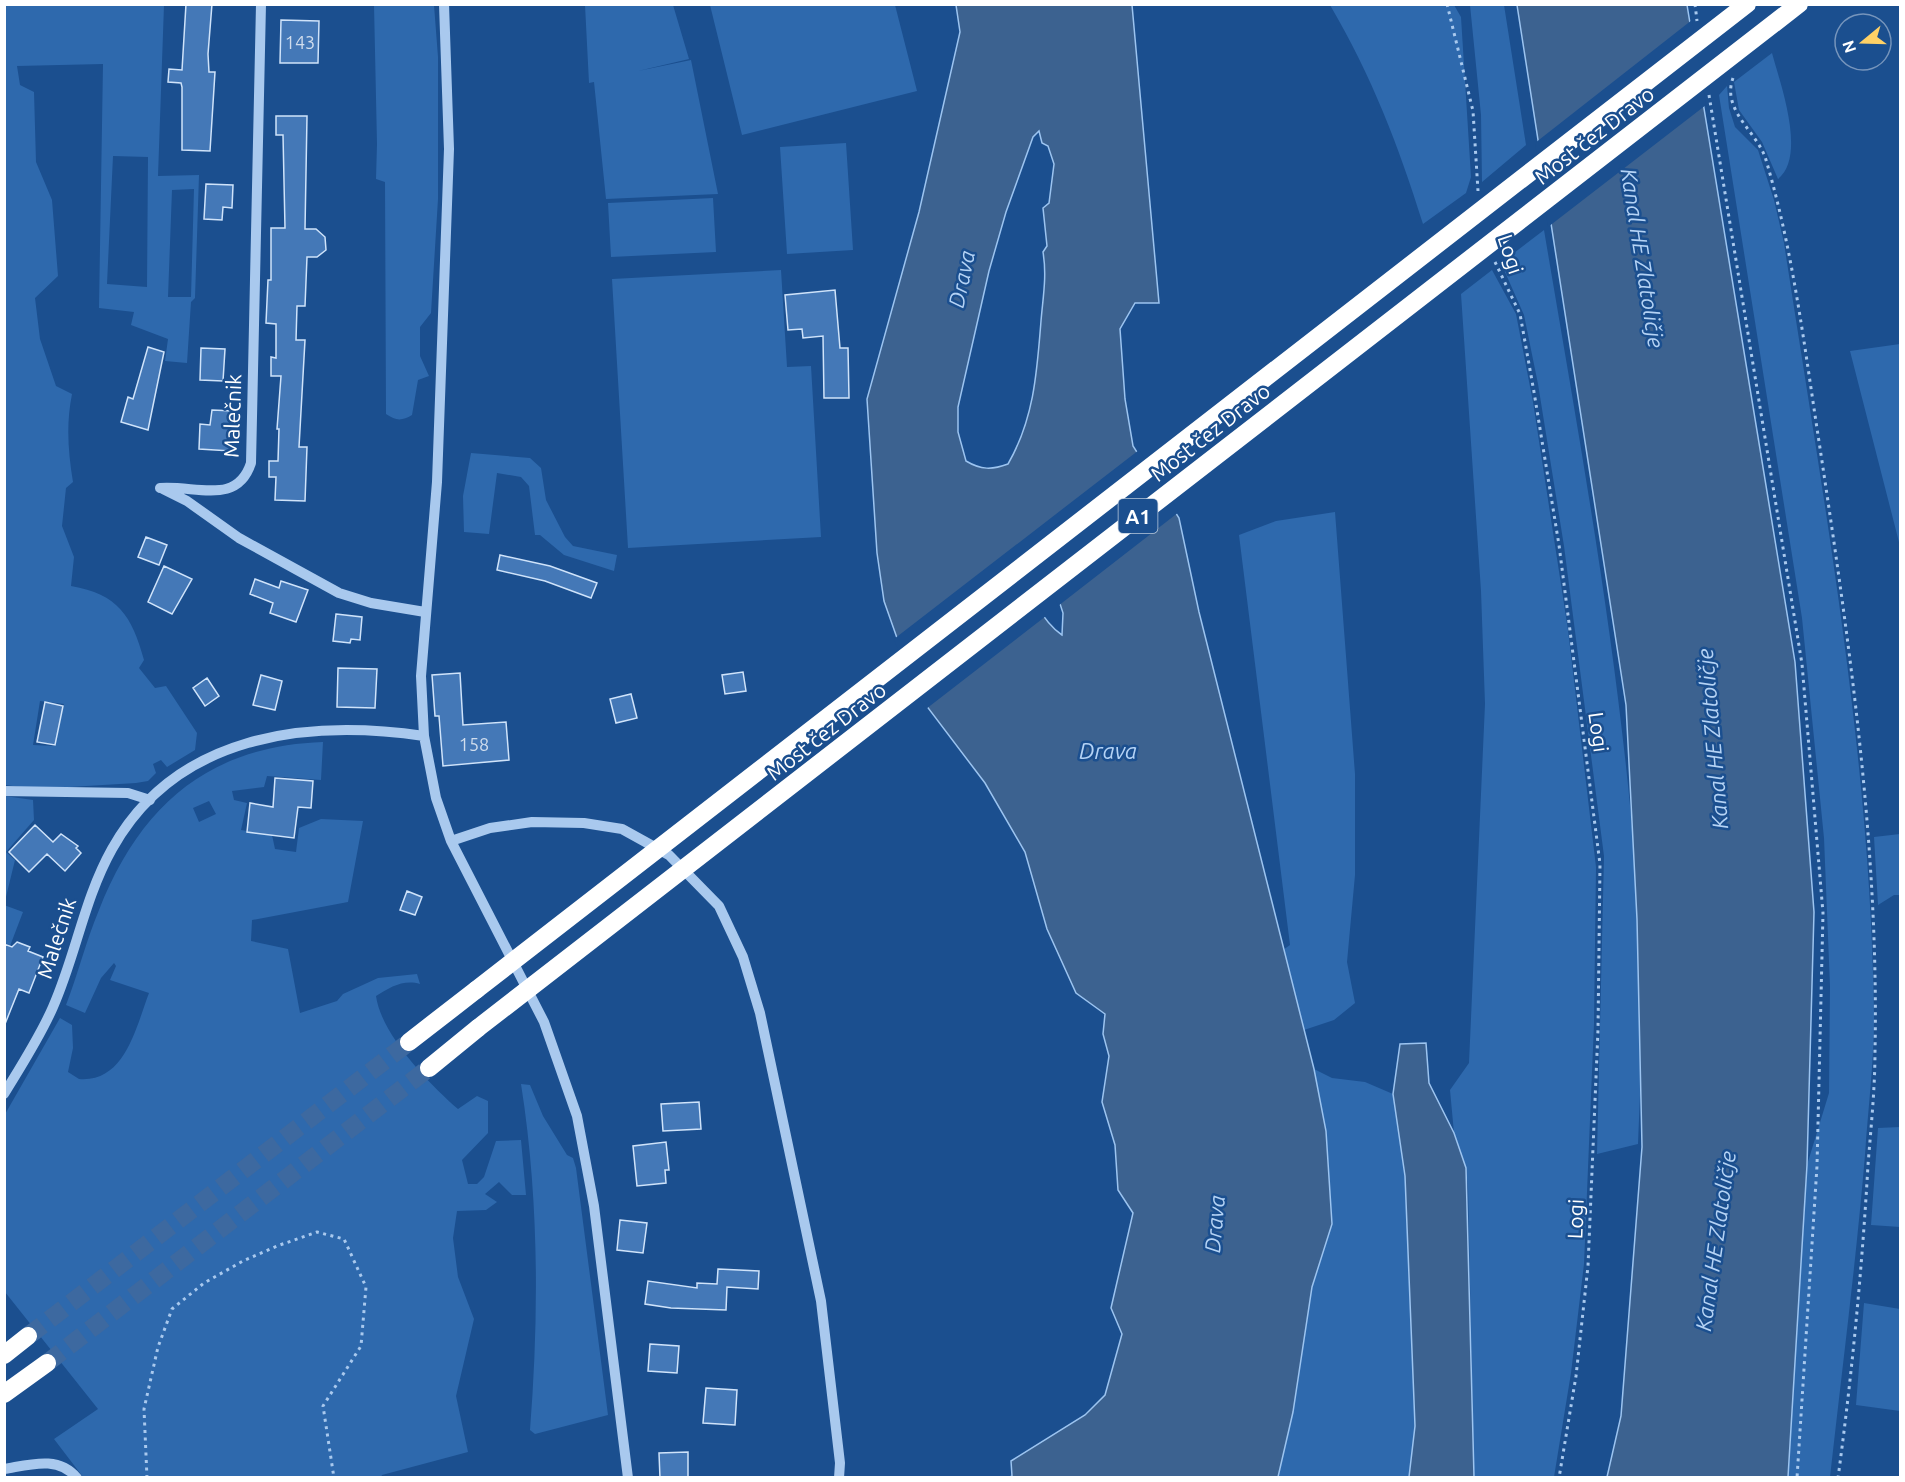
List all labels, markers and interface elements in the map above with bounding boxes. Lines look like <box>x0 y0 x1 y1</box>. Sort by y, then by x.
north arrow <box>1833 12 1893 72</box>
house number: 143 <box>285 32 315 52</box>
text: N <box>1838 38 1859 55</box>
street label: Most čez Dravo <box>1530 81 1658 189</box>
water label: Kanal HE Zlatoličje <box>1616 166 1670 350</box>
street label: Logi <box>1493 231 1529 277</box>
water label: Drava <box>943 248 979 310</box>
street label: Malečnik <box>219 373 245 458</box>
street label: Most čez Dravo <box>1146 378 1274 486</box>
road number: A1 <box>1118 499 1158 533</box>
water label: Kanal HE Zlatoličje <box>1692 648 1732 830</box>
street label: Most čez Dravo <box>762 677 890 785</box>
street label: Logi <box>1584 710 1614 754</box>
house number: 158 <box>459 734 489 754</box>
water label: Drava <box>1079 738 1137 763</box>
street label: Malečnik <box>32 894 80 981</box>
water label: Kanal HE Zlatoličje <box>1690 1149 1740 1333</box>
water label: Drava <box>1199 1194 1229 1254</box>
street label: Logi <box>1562 1199 1588 1239</box>

